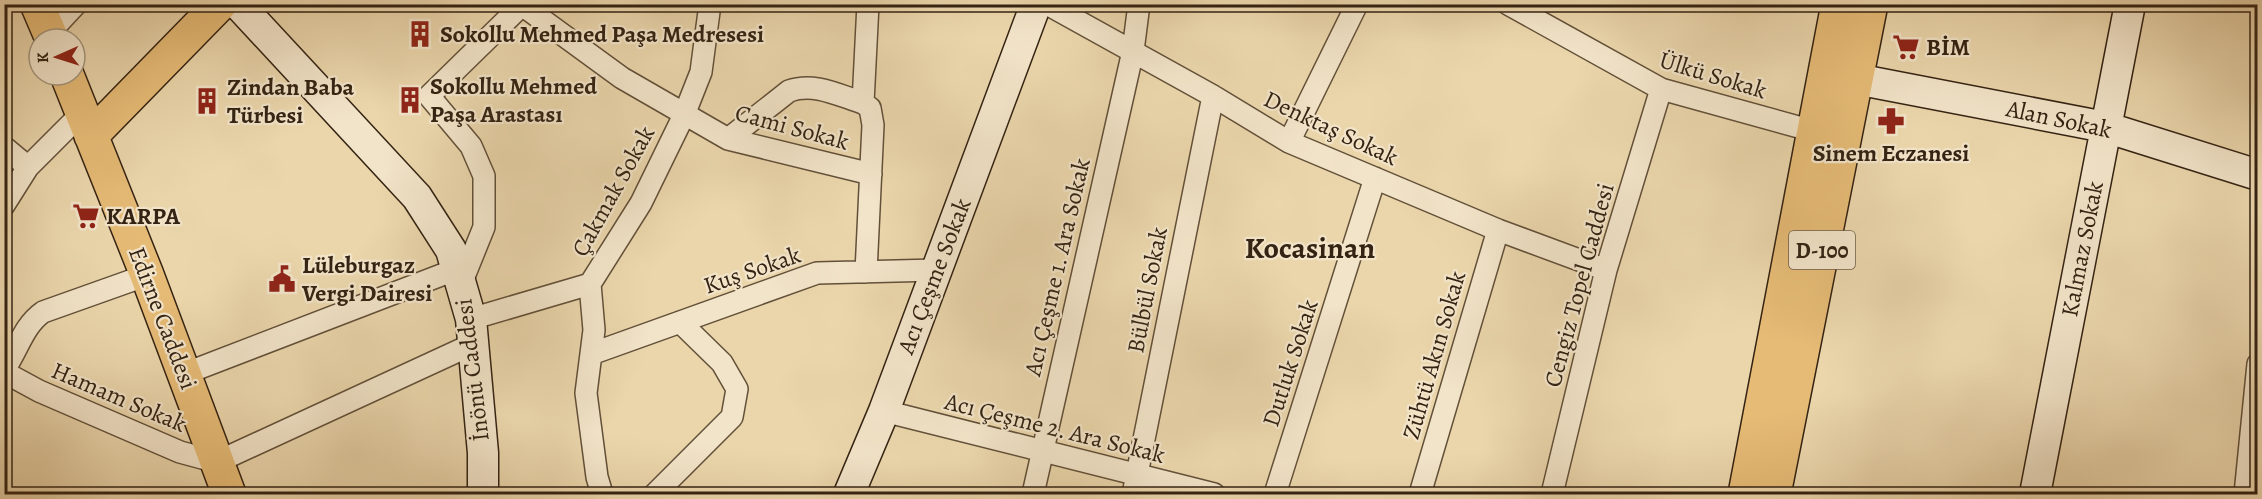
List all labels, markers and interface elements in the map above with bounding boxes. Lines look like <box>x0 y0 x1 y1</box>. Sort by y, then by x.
place label: Sokollu Mehmed Paşa Medresesi <box>440 18 764 50</box>
building icon: Sokollu Mehmed Paşa Medresesi <box>405 19 435 49</box>
north arrow <box>27 27 87 87</box>
place label: BİM <box>1926 31 1970 63</box>
supermarket icon: BİM <box>1891 32 1921 62</box>
street label: Ülkü Sokak <box>1655 44 1771 106</box>
text: K <box>32 51 54 64</box>
place label: Sokollu Mehmed Paşa Arastası <box>430 70 597 130</box>
place label: Zindan Baba Türbesi <box>227 71 355 131</box>
street label: Denktaş Sokak <box>1259 83 1404 173</box>
building icon: Sokollu Mehmed Paşa Arastası <box>395 85 425 115</box>
building icon: Zindan Baba Türbesi <box>192 86 222 116</box>
street label: Alan Sokak <box>2002 92 2115 146</box>
street label: Cami Sokak <box>732 96 852 158</box>
pharmacy icon: Sinem Eczanesi <box>1876 106 1906 136</box>
street label: Çakmak Sokak <box>564 120 662 262</box>
place label: Sinem Eczanesi <box>1813 137 1969 169</box>
street label: Acı Çeşme 1. Ara Sokak <box>1016 155 1098 380</box>
street label: Kalmaz Sokak <box>2053 178 2111 320</box>
street label: Cengiz Topel Caddesi <box>1536 180 1622 390</box>
street label: Acı Çeşme Sokak <box>889 193 978 359</box>
place label: KARPA <box>106 200 181 232</box>
supermarket icon: KARPA <box>71 201 101 231</box>
street label: Bülbül Sokak <box>1119 224 1175 356</box>
district label: Kocasinan <box>1245 228 1375 268</box>
road number: D-100 <box>1789 231 1855 269</box>
street label: Kuş Sokak <box>699 238 805 302</box>
street label: Edirne Caddesi <box>121 242 205 394</box>
place label: Lüleburgaz Vergi Dairesi <box>301 249 432 309</box>
public building icon: Lüleburgaz Vergi Dairesi <box>267 264 297 294</box>
street label: Zühtü Akın Sokak <box>1395 267 1473 443</box>
street label: Dutluk Sokak <box>1254 295 1326 431</box>
street label: İnönü Caddesi <box>447 297 497 443</box>
street label: Hamam Sokak <box>47 354 191 440</box>
street label: Acı Çeşme 2. Ara Sokak <box>941 385 1169 471</box>

